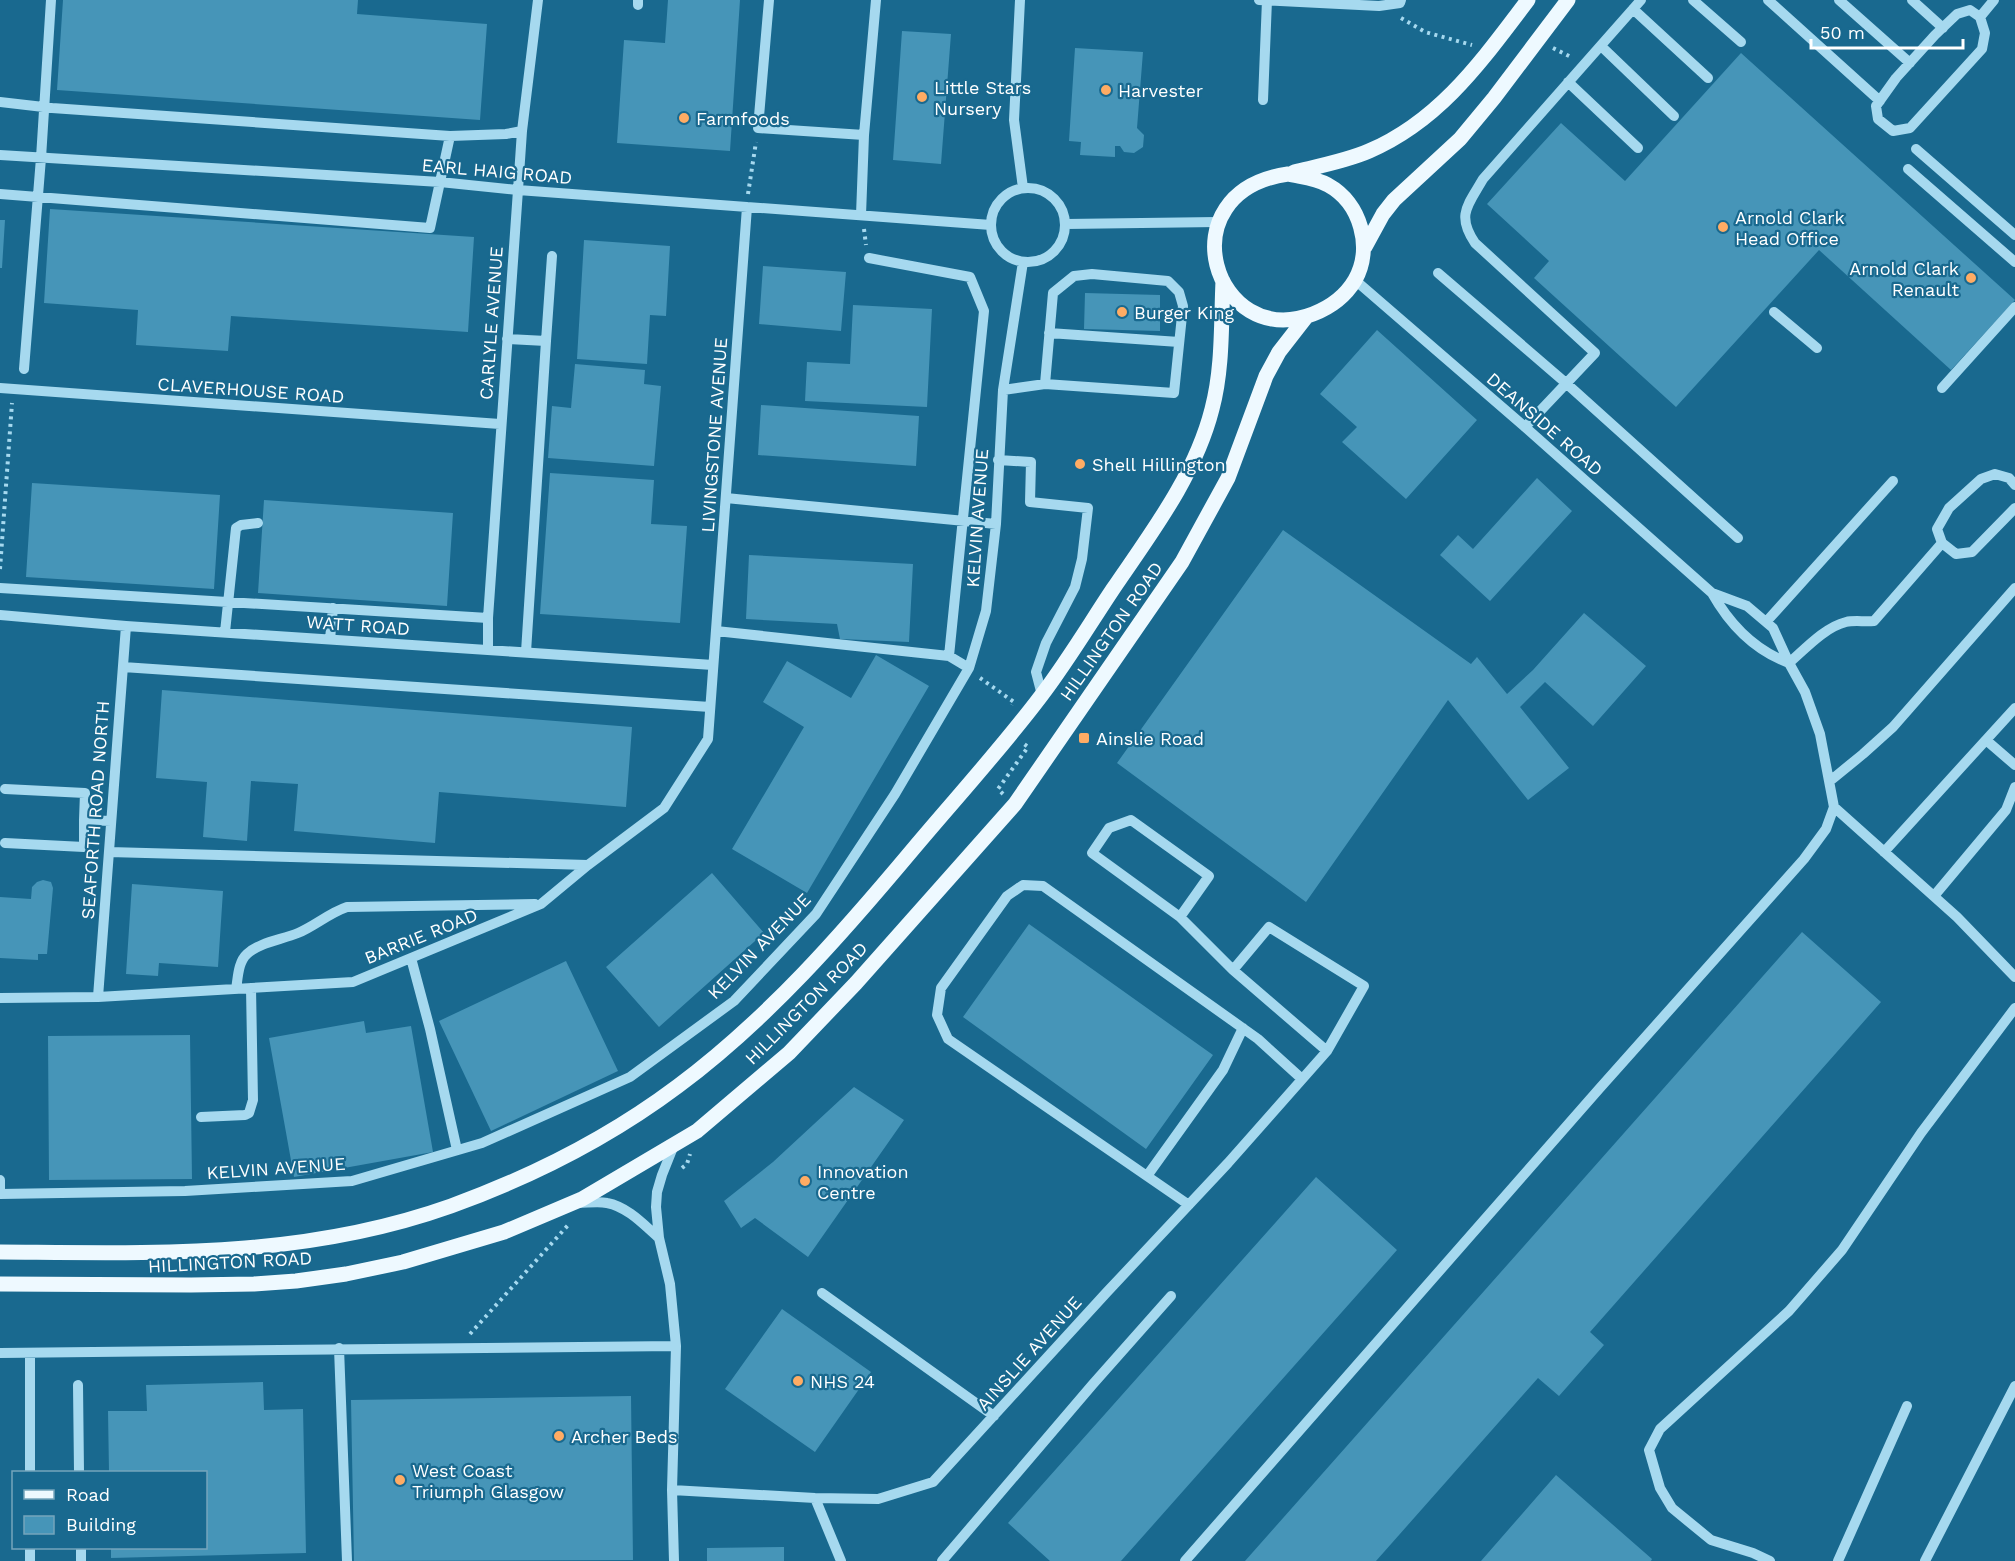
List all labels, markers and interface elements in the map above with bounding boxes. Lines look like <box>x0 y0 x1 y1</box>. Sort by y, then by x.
scale bar <box>1811 12 1962 50</box>
text: 50 m <box>1820 22 1865 43</box>
place label: Little Stars Nursery <box>934 77 1031 119</box>
place label: Harvester <box>1118 80 1203 101</box>
marker: Harvester <box>1099 83 1113 97</box>
marker: Little Stars Nursery <box>915 90 929 104</box>
place label: Farmfoods <box>696 108 790 129</box>
marker: Farmfoods <box>677 111 691 125</box>
street label: EARL HAIG ROAD <box>421 154 573 188</box>
place label: Arnold Clark Head Office <box>1735 207 1845 249</box>
marker: Arnold Clark Head Office <box>1716 220 1730 234</box>
street label: CARLYLE AVENUE <box>475 246 507 400</box>
place label: Arnold Clark Renault <box>1849 258 1959 300</box>
marker: Arnold Clark Renault <box>1964 271 1978 285</box>
place label: Burger King <box>1134 302 1235 323</box>
marker: Burger King <box>1115 305 1129 319</box>
street label: LIVINGSTONE AVENUE <box>697 337 731 533</box>
street label: DEANSIDE ROAD <box>1483 368 1607 480</box>
street label: CLAVERHOUSE ROAD <box>157 373 345 407</box>
street label: KELVIN AVENUE <box>962 448 992 588</box>
place label: Shell Hillington <box>1092 454 1226 475</box>
marker: Shell Hillington <box>1073 457 1087 471</box>
street label: HILLINGTON ROAD <box>1055 558 1167 704</box>
street label: WATT ROAD <box>305 611 411 639</box>
street label: SEAFORTH ROAD NORTH <box>77 700 113 920</box>
place label: Ainslie Road <box>1096 728 1204 749</box>
marker: Ainslie Road <box>1077 731 1091 745</box>
street label: KELVIN AVENUE <box>703 889 815 1003</box>
street label: BARRIE ROAD <box>361 904 481 968</box>
street label: HILLINGTON ROAD <box>740 937 872 1069</box>
street label: KELVIN AVENUE <box>206 1153 346 1183</box>
place label: Innovation Centre <box>817 1161 909 1203</box>
marker: Innovation Centre <box>798 1174 812 1188</box>
street label: HILLINGTON ROAD <box>147 1247 313 1277</box>
street label: AINSLIE AVENUE <box>972 1292 1086 1414</box>
place label: NHS 24 <box>810 1371 875 1392</box>
marker: NHS 24 <box>791 1374 805 1388</box>
place label: Archer Beds <box>571 1426 678 1447</box>
marker: Archer Beds <box>552 1429 566 1443</box>
place label: West Coast Triumph Glasgow <box>412 1460 564 1502</box>
legend <box>12 1471 207 1549</box>
marker: West Coast Triumph Glasgow <box>393 1473 407 1487</box>
text: Road <box>66 1484 110 1505</box>
text: Building <box>66 1514 136 1535</box>

